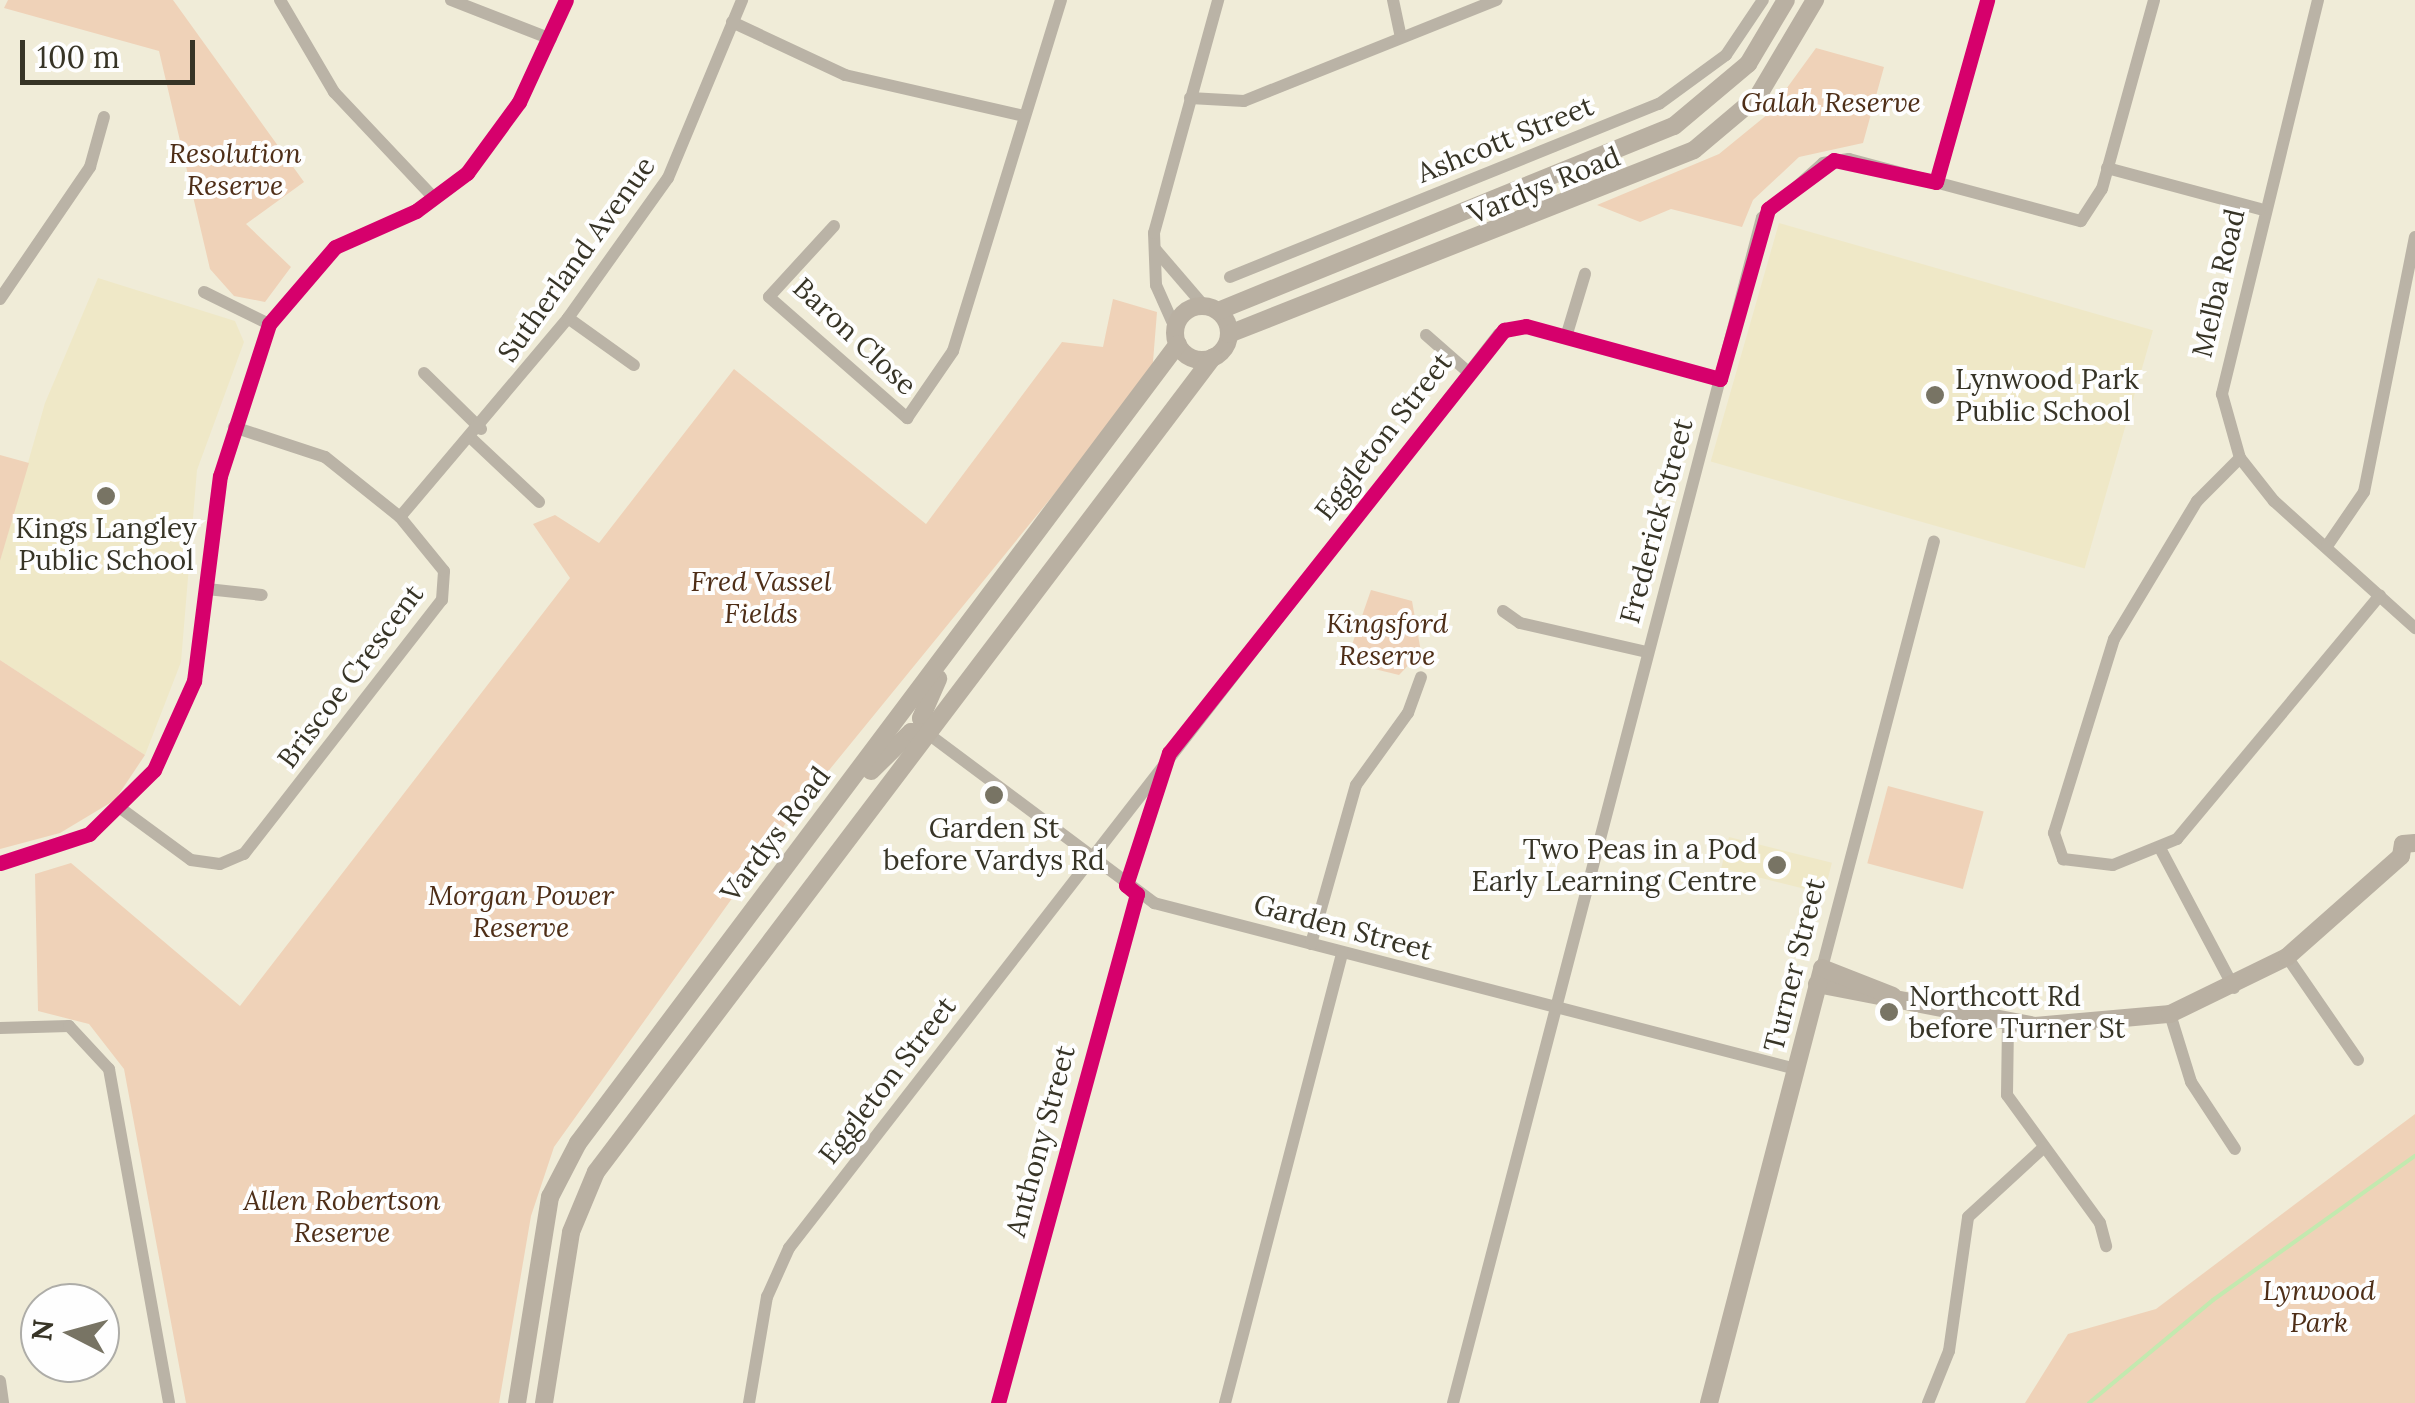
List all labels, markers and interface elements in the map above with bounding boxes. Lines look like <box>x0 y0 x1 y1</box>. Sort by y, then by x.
scale bar <box>25 20 200 82</box>
text: 100 m <box>37 38 120 76</box>
park label: Galah Reserve <box>1741 85 1921 119</box>
street label: Ashcott Street <box>1412 88 1598 190</box>
park label: Resolution Reserve <box>169 136 301 202</box>
street label: Vardys Road <box>1463 139 1625 231</box>
street label: Sutherland Avenue <box>490 150 662 368</box>
street label: Melba Road <box>2185 205 2251 361</box>
street label: Baron Close <box>786 270 924 402</box>
street label: Eggleton Street <box>1307 346 1459 526</box>
place label: Lynwood Park Public School <box>1955 362 2139 428</box>
marker: Lynwood Park Public School <box>1924 384 1946 406</box>
street label: Frederick Street <box>1613 415 1699 627</box>
marker: Kings Langley Public School <box>95 485 117 507</box>
place label: Kings Langley Public School <box>15 511 197 577</box>
park label: Fred Vassel Fields <box>690 564 832 630</box>
street label: Briscoe Crescent <box>270 578 430 774</box>
park label: Kingsford Reserve <box>1326 606 1448 672</box>
street label: Vardys Road <box>713 760 837 908</box>
marker: Garden St before Vardys Rd <box>983 784 1005 806</box>
place label: Garden St before Vardys Rd <box>883 811 1105 877</box>
place label: Two Peas in a Pod Early Learning Centre <box>1471 832 1757 898</box>
marker: Two Peas in a Pod Early Learning Centre <box>1766 854 1788 876</box>
street label: Turner Street <box>1756 875 1832 1055</box>
park label: Morgan Power Reserve <box>428 878 614 944</box>
street label: Garden Street <box>1250 887 1436 967</box>
place label: Northcott Rd before Turner St <box>1909 979 2125 1045</box>
street label: Eggleton Street <box>811 990 963 1170</box>
marker: Northcott Rd before Turner St <box>1878 1001 1900 1023</box>
street label: Anthony Street <box>998 1042 1082 1240</box>
park label: Allen Robertson Reserve <box>243 1183 441 1249</box>
park label: Lynwood Park <box>2262 1273 2376 1339</box>
north arrow <box>20 1283 120 1383</box>
text: N <box>23 1317 61 1343</box>

